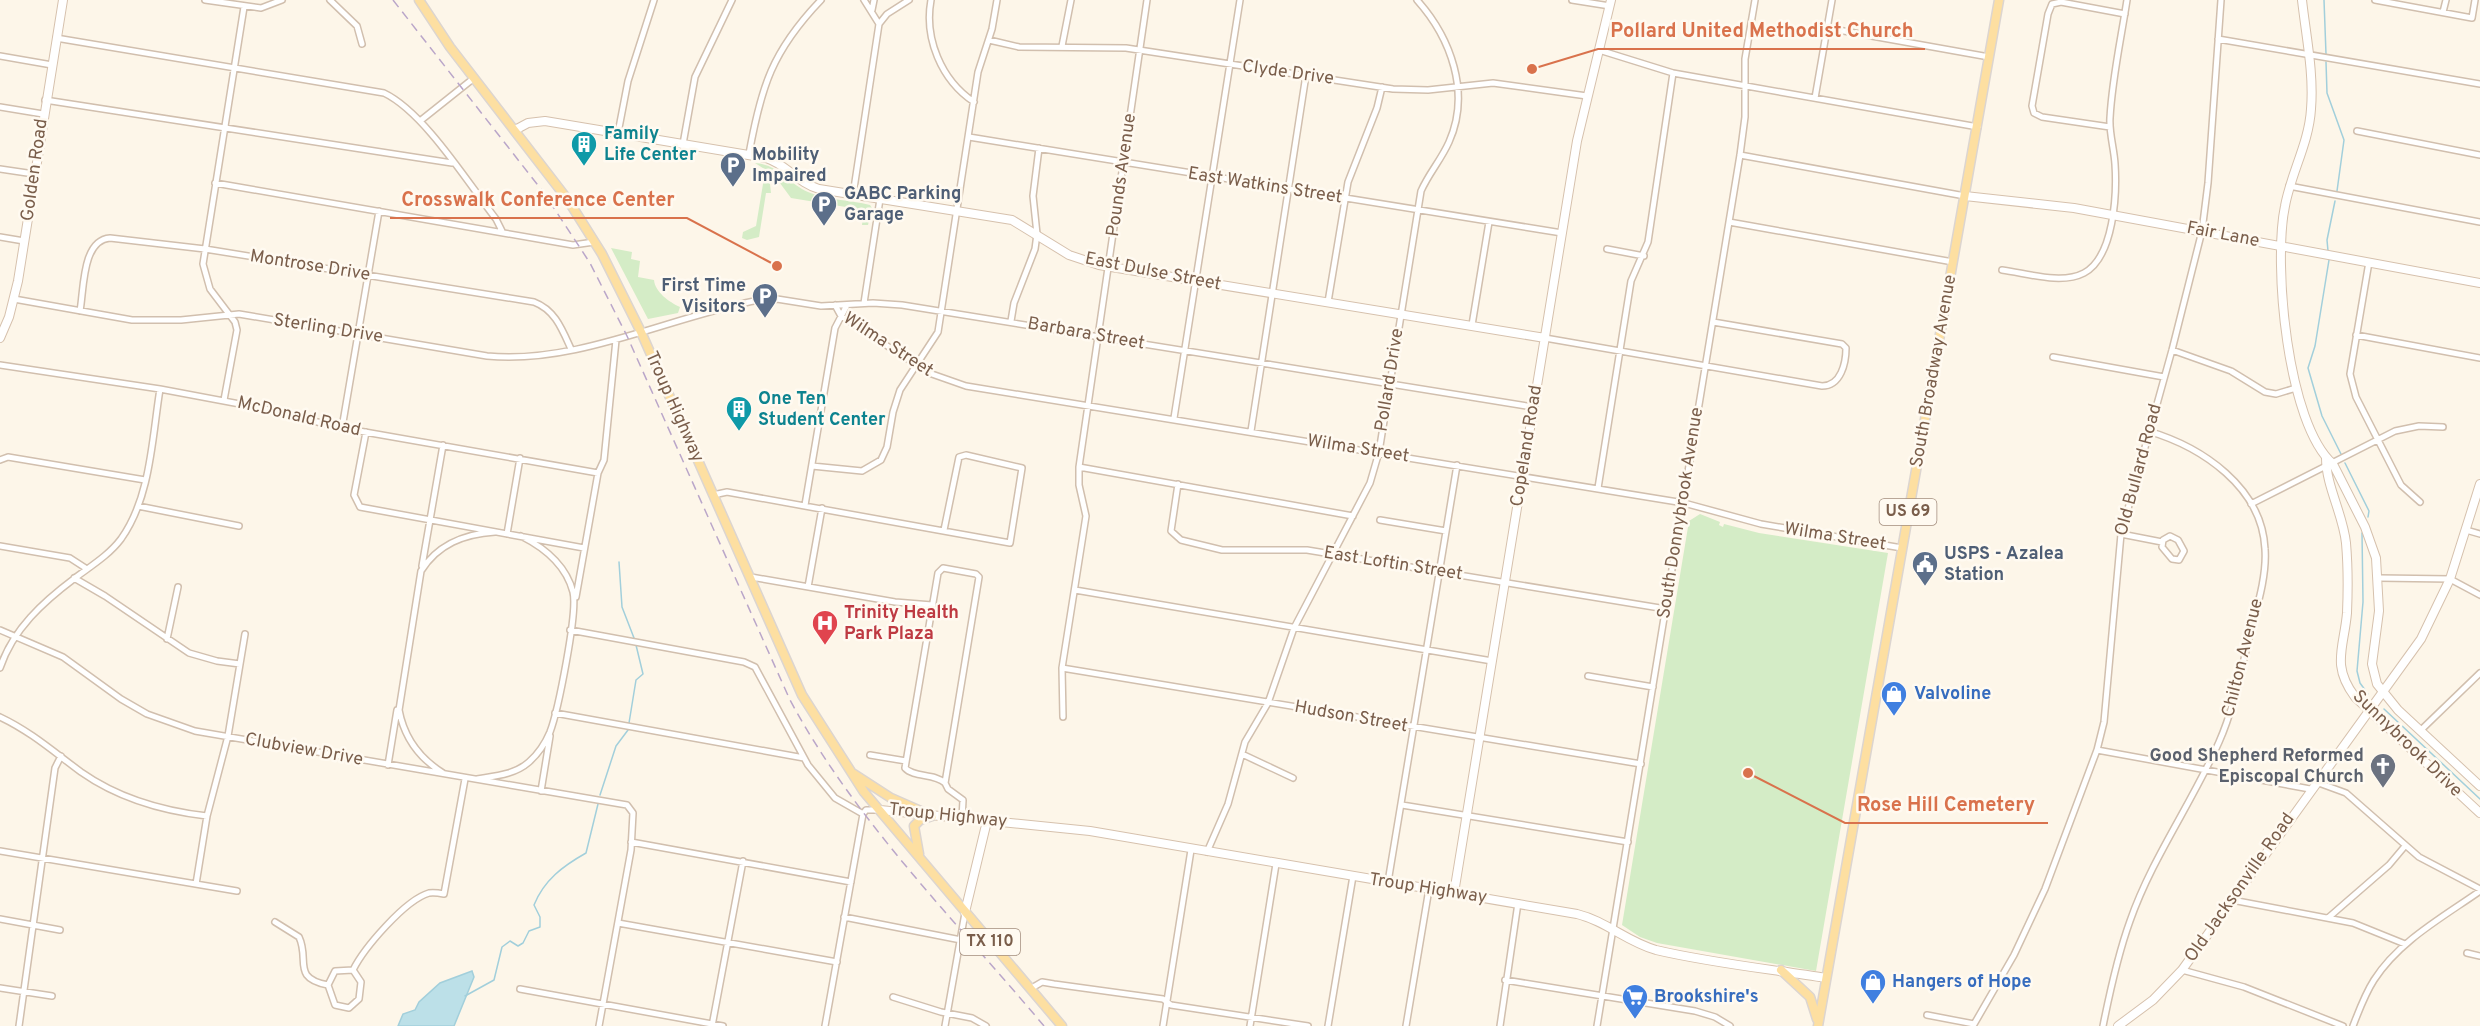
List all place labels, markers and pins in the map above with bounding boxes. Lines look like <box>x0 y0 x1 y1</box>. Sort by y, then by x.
callout: Pollard United Methodist Church <box>1598 11 1925 49</box>
place label: Family Life Center <box>604 123 697 167</box>
building icon: Family Life Center <box>569 129 599 167</box>
place label: Mobility Impaired <box>752 144 827 188</box>
parking icon: Mobility Impaired <box>718 150 748 188</box>
callout: Crosswalk Conference Center <box>390 180 687 218</box>
place label: GABC Parking Garage <box>844 183 961 227</box>
parking icon: GABC Parking Garage <box>809 189 839 227</box>
place label: First Time Visitors <box>661 275 746 319</box>
parking icon: First Time Visitors <box>750 281 780 319</box>
place label: One Ten Student Center <box>758 388 886 432</box>
building icon: One Ten Student Center <box>724 394 754 432</box>
place label: USPS - Azalea Station <box>1944 543 2064 587</box>
public building icon: USPS - Azalea Station <box>1910 549 1940 587</box>
place label: Trinity Health Park Plaza <box>844 602 959 646</box>
hospital icon: Trinity Health Park Plaza <box>810 608 840 646</box>
shop icon: Valvoline <box>1879 679 1909 717</box>
place label: Valvoline <box>1914 683 1991 706</box>
place label: Good Shepherd Reformed Episcopal Church <box>2150 745 2364 789</box>
church icon: Good Shepherd Reformed Episcopal Church <box>2368 751 2398 789</box>
callout: Rose Hill Cemetery <box>1845 785 2048 823</box>
shop icon: Hangers of Hope <box>1858 967 1888 1005</box>
place label: Hangers of Hope <box>1892 971 2031 994</box>
supermarket icon: Brookshire's <box>1620 982 1650 1020</box>
place label: Brookshire's <box>1654 986 1759 1009</box>

